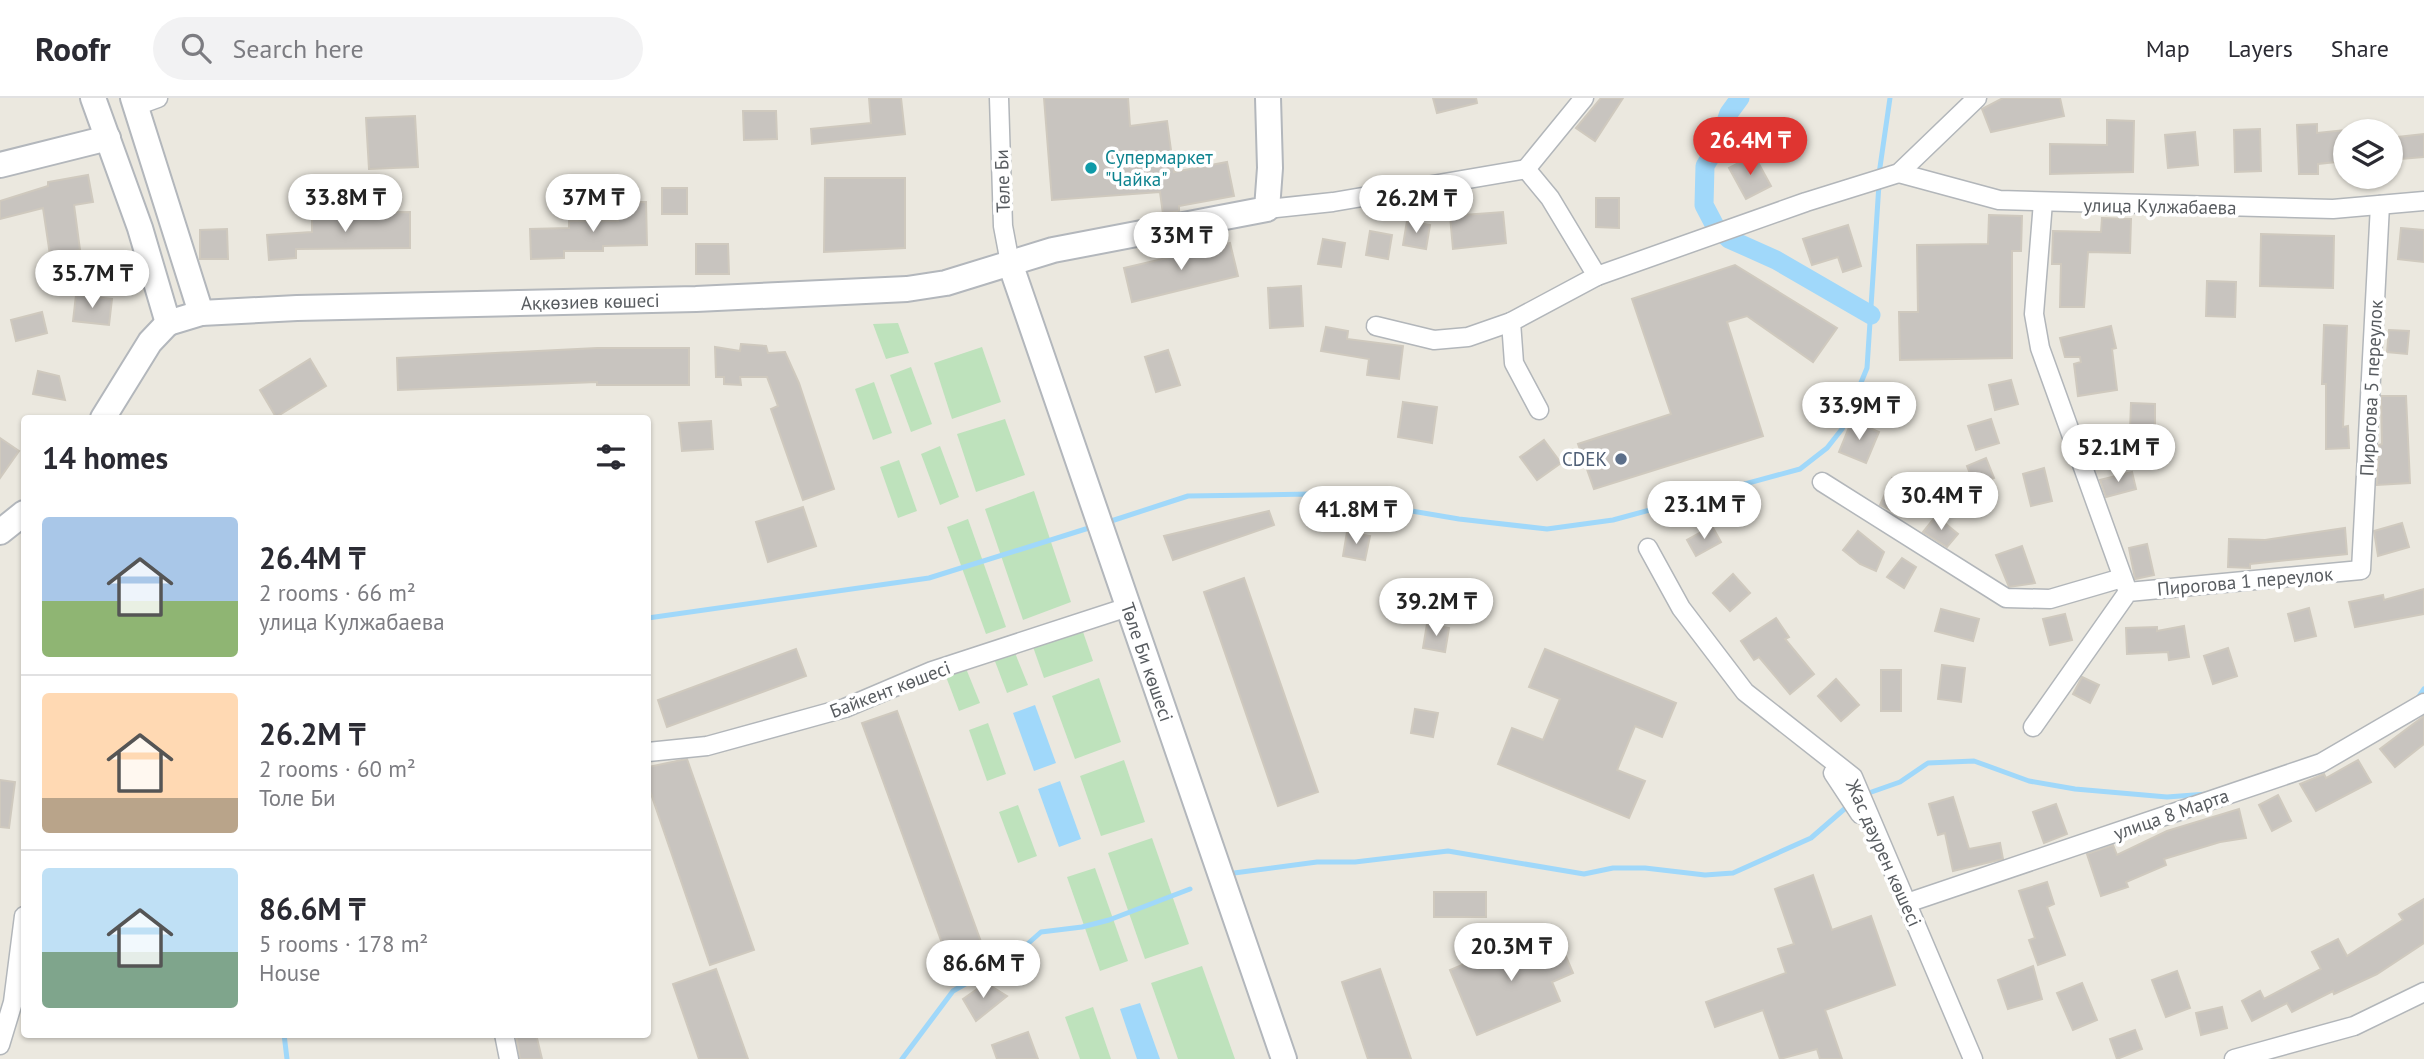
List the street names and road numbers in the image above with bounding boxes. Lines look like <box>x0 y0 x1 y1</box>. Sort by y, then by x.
street label: Төле Би <box>989 149 1015 213</box>
street label: улица Кулжабаева <box>2083 193 2237 219</box>
street label: Ақкөзиев көшесі <box>521 288 660 315</box>
street label: Пирогова 5 переулок <box>2354 299 2388 477</box>
street label: Пирогова 1 переулок <box>2156 561 2334 601</box>
street label: Төле Би көшесі <box>1116 599 1179 725</box>
street label: Байкент көшесі <box>826 655 954 723</box>
street label: Жас дәурен көшесі <box>1840 775 1927 930</box>
street label: улица 8 Марта <box>2110 783 2232 845</box>

